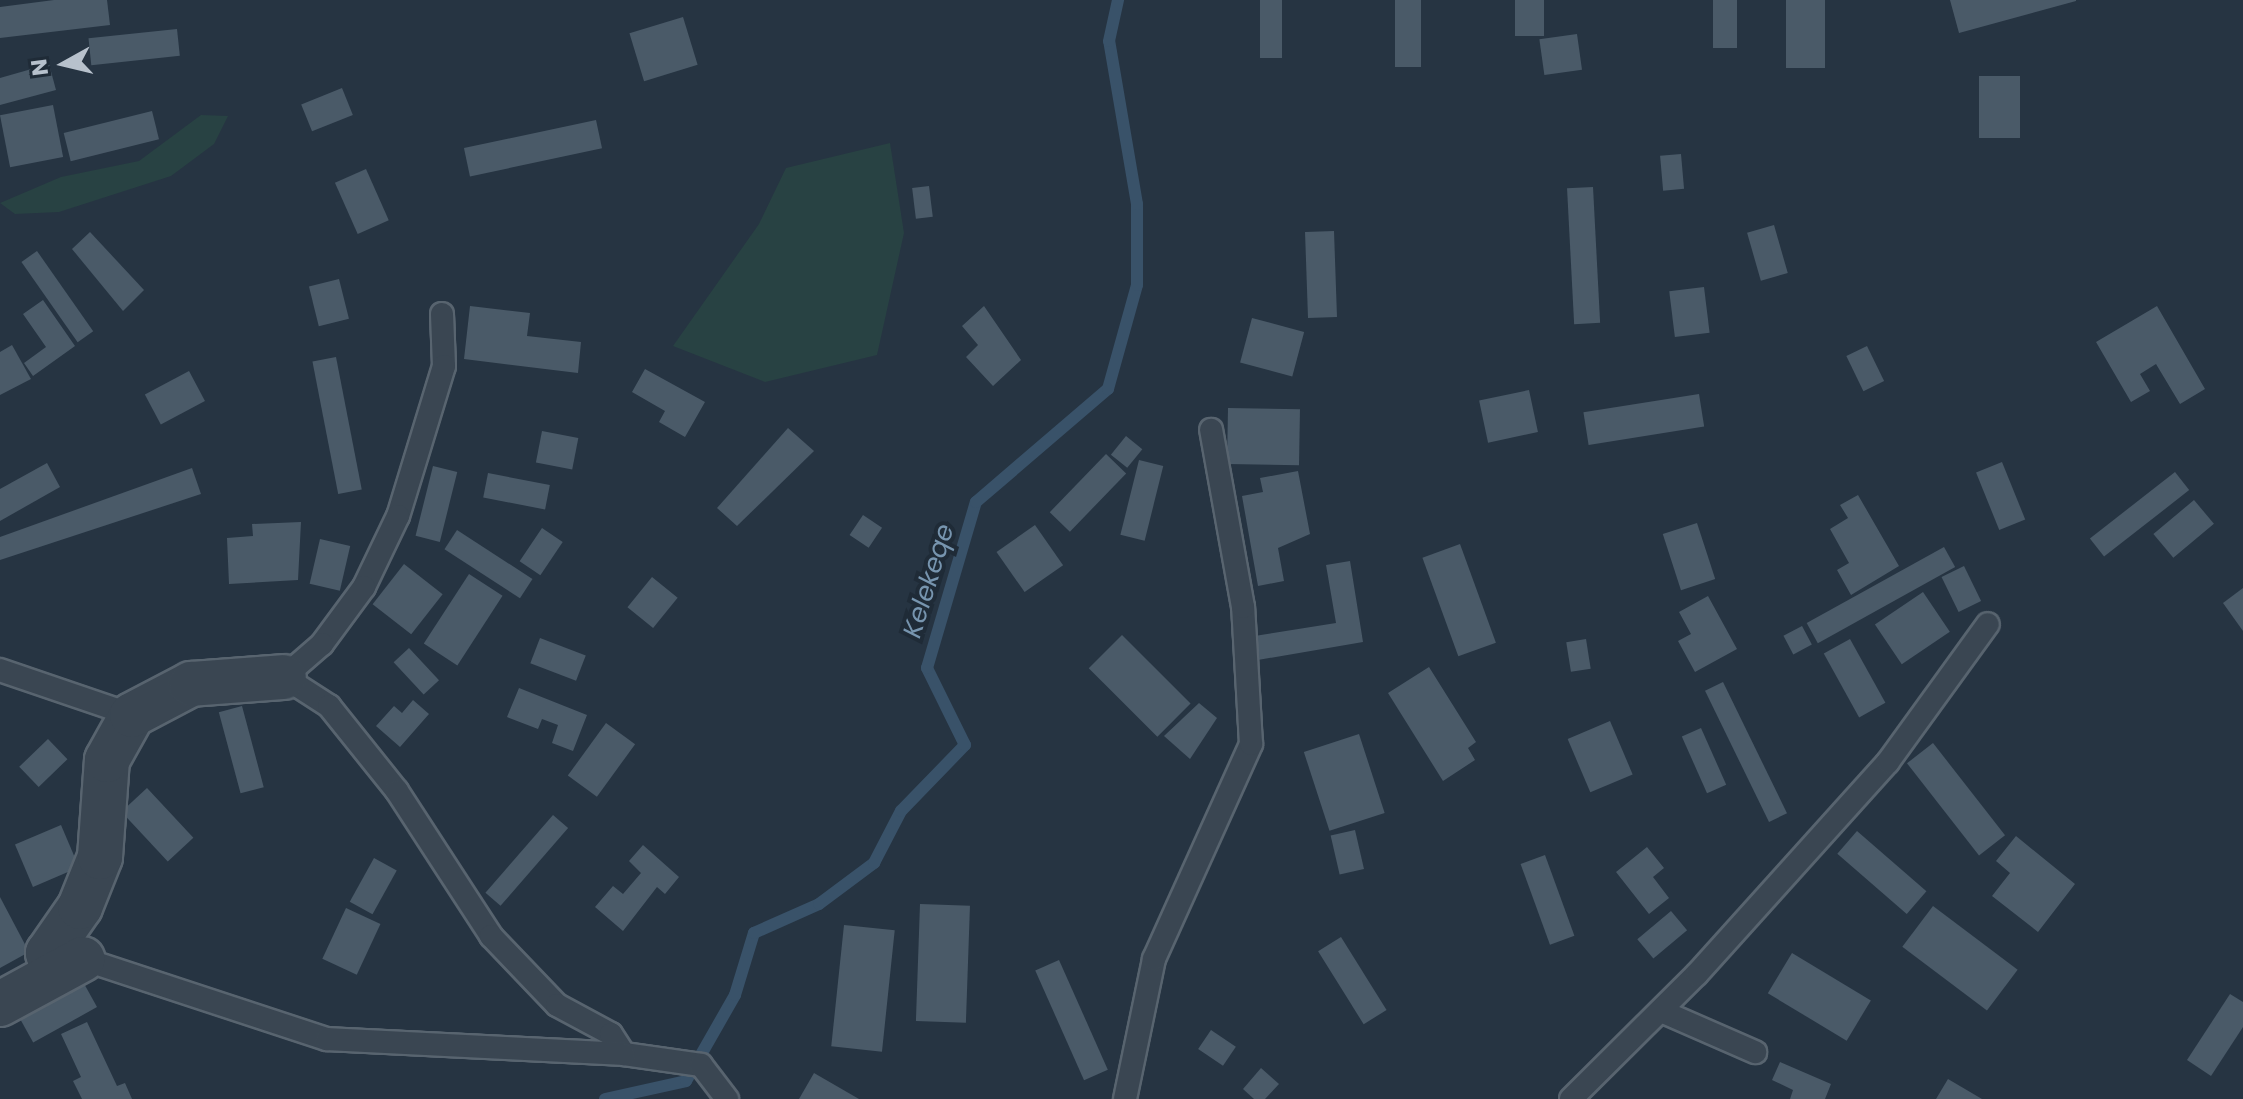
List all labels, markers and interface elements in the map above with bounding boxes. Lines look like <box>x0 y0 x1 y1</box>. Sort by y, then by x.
north arrow <box>24 24 104 104</box>
text: N <box>23 57 56 78</box>
water label: Kelekeqe <box>897 520 961 642</box>

